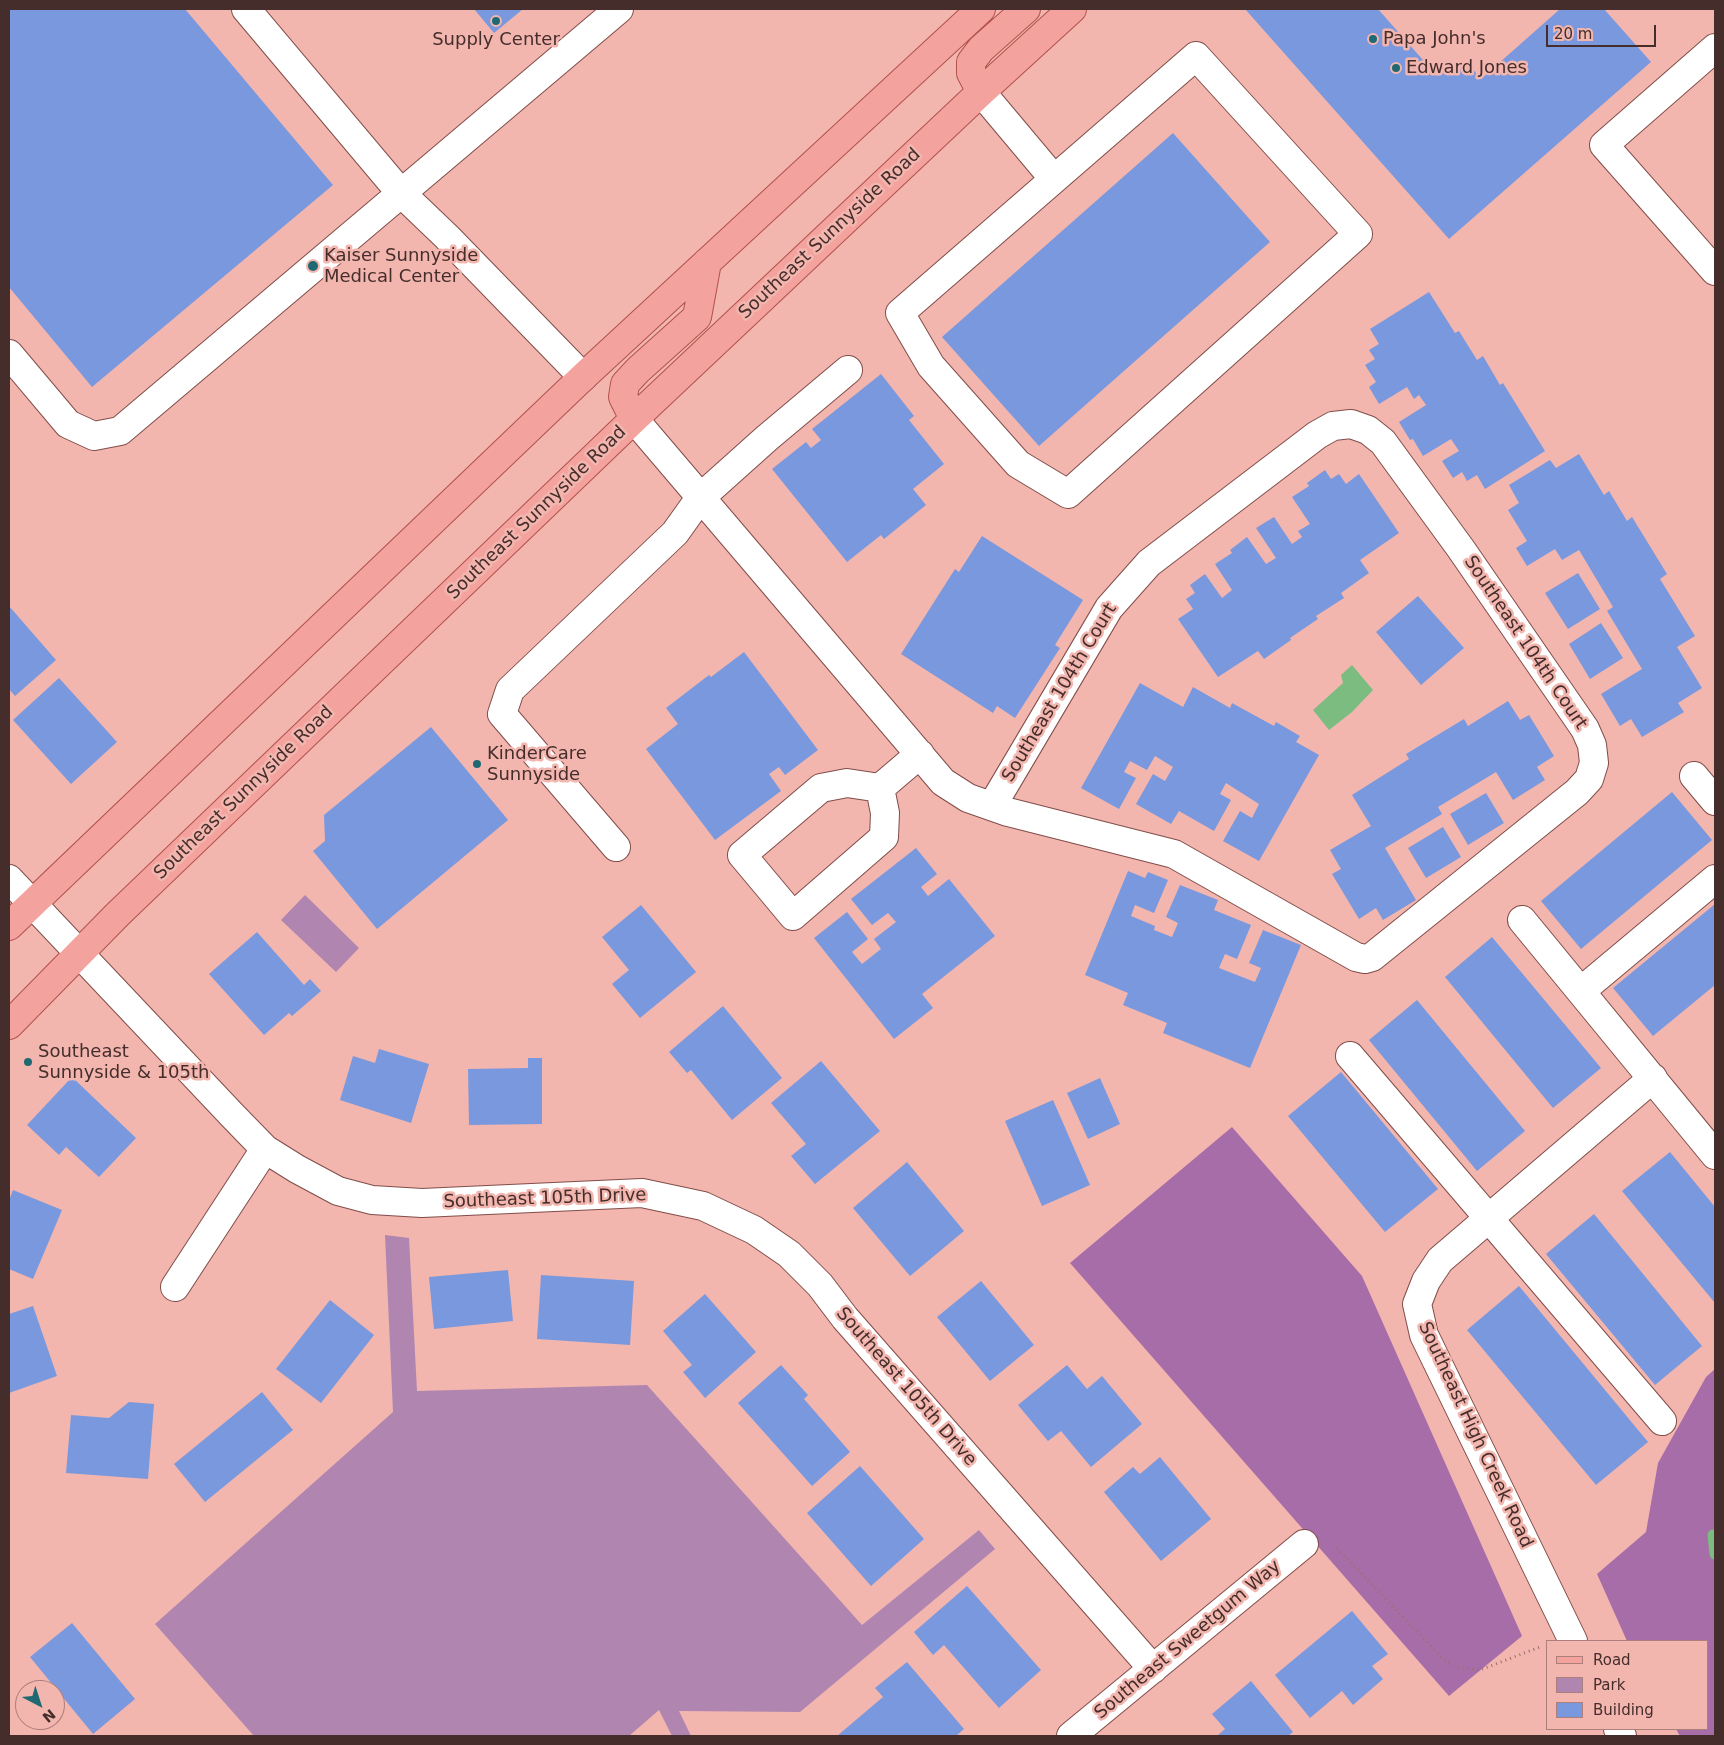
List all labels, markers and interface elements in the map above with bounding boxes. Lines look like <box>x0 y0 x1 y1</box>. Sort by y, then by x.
marker: Supply Center <box>490 15 502 27</box>
scale bar <box>1549 15 1659 47</box>
text: 20 m <box>1554 25 1592 43</box>
place label: Papa John's <box>1383 28 1486 50</box>
place label: Supply Center <box>432 29 560 51</box>
marker: Papa John's <box>1367 33 1379 45</box>
place label: Edward Jones <box>1406 57 1527 79</box>
marker: Edward Jones <box>1390 62 1402 74</box>
street label: Southeast Sunnyside Road <box>735 144 925 324</box>
place label: Kaiser Sunnyside Medical Center <box>324 245 478 288</box>
marker: Kaiser Sunnyside Medical Center <box>306 259 320 273</box>
street label: Southeast Sunnyside Road <box>443 422 631 604</box>
street label: Southeast 104th Court <box>1459 552 1591 734</box>
street label: Southeast 104th Court <box>998 600 1122 786</box>
street label: Southeast Sunnyside Road <box>150 702 338 884</box>
place label: KinderCare Sunnyside <box>487 743 587 786</box>
marker: KinderCare Sunnyside <box>471 758 483 770</box>
place label: Southeast Sunnyside & 105th <box>38 1041 209 1084</box>
marker: Southeast Sunnyside & 105th <box>22 1056 34 1068</box>
street label: Southeast 105th Drive <box>443 1185 647 1213</box>
street label: Southeast 105th Drive <box>831 1303 981 1471</box>
street label: Southeast High Creek Road <box>1413 1319 1537 1551</box>
street label: Southeast Sweetgum Way <box>1091 1556 1285 1724</box>
legend <box>1546 1640 1709 1730</box>
text: Road <box>1593 1651 1631 1669</box>
text: Park <box>1593 1676 1625 1694</box>
north arrow <box>15 1680 65 1730</box>
text: Building <box>1593 1701 1654 1719</box>
text: N <box>39 1706 59 1726</box>

